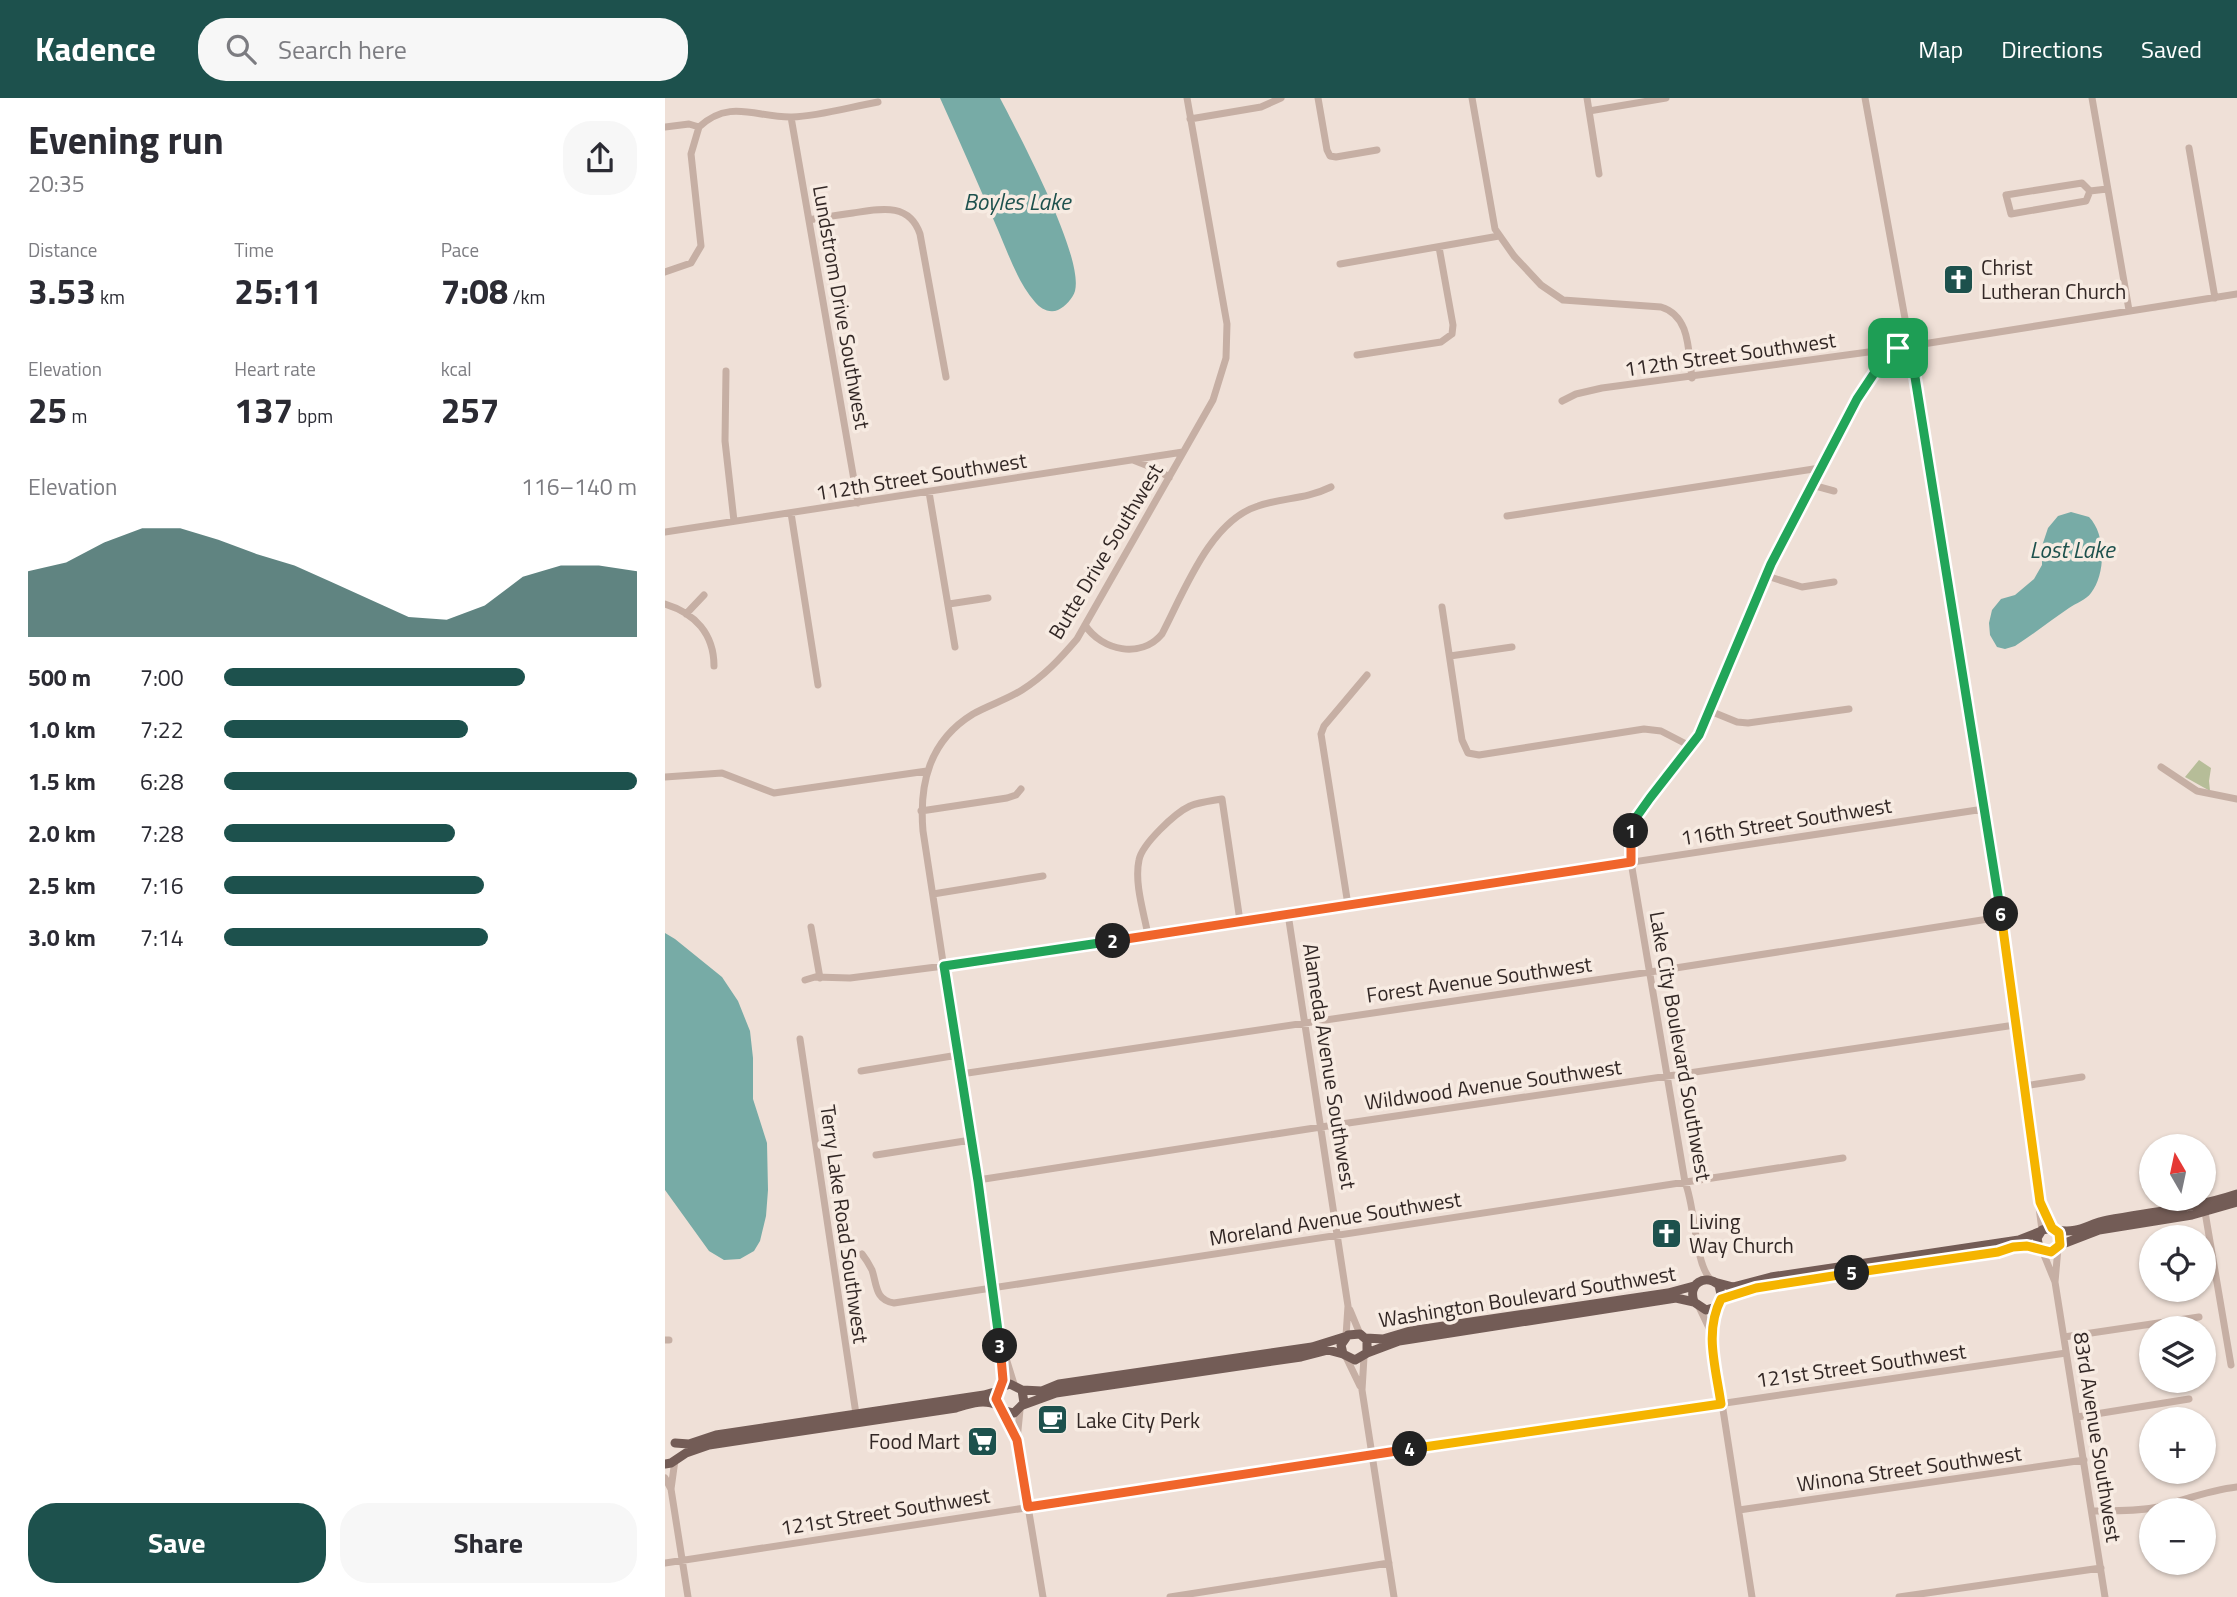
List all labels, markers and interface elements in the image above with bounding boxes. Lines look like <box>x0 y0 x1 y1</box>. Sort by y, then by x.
search box <box>198 18 688 81</box>
text: Kadence <box>35 24 156 74</box>
icon: search <box>222 30 260 68</box>
text: Search here <box>278 30 407 69</box>
text: Map <box>1918 31 1963 67</box>
text: Directions <box>2001 31 2103 67</box>
text: Saved <box>2141 31 2202 67</box>
text: Evening run <box>28 111 224 169</box>
button: share <box>563 121 637 195</box>
text: 20:35 <box>28 166 85 201</box>
street label: Lundstrom Drive Southwest <box>805 182 879 432</box>
water label: Boyles Lake <box>963 184 1072 219</box>
text: Distance <box>28 235 97 264</box>
text: Time <box>234 235 274 264</box>
text: Pace <box>441 235 479 264</box>
place label: Christ Lutheran Church <box>1981 251 2126 307</box>
church icon: Christ Lutheran Church <box>1941 262 1975 296</box>
text: 3.53 <box>28 264 96 318</box>
text: 25:11 <box>234 264 322 318</box>
text: 7:08 <box>441 264 508 318</box>
text: km <box>96 282 125 311</box>
text: /km <box>508 282 545 311</box>
pin <box>1868 318 1928 378</box>
street label: 112th Street Southwest <box>1622 323 1838 385</box>
icon: arrive <box>1879 329 1917 367</box>
text: Elevation <box>28 354 102 383</box>
text: Heart rate <box>234 354 316 383</box>
text: kcal <box>441 354 472 383</box>
text: 25 <box>28 383 67 437</box>
text: 137 <box>234 383 293 437</box>
text: 257 <box>441 383 499 437</box>
text: m <box>67 401 87 430</box>
text: bpm <box>293 401 333 430</box>
street label: 112th Street Southwest <box>813 443 1029 508</box>
street label: Butte Drive Southwest <box>1040 456 1171 645</box>
text: Elevation <box>28 469 117 504</box>
text: 116–140 m <box>521 469 637 504</box>
water label: Lost Lake <box>2029 532 2116 567</box>
text: 500 m <box>28 660 91 695</box>
text: 7:00 <box>140 660 184 695</box>
text: 1.0 km <box>28 712 96 747</box>
text: 7:22 <box>140 712 184 747</box>
text: 1.5 km <box>28 764 96 799</box>
text: 6:28 <box>140 764 184 799</box>
street label: 116th Street Southwest <box>1678 788 1894 853</box>
pin: 1 <box>1613 814 1649 848</box>
text: 2.0 km <box>28 816 96 851</box>
text: 7:28 <box>140 816 184 851</box>
text: 1 <box>1625 816 1636 845</box>
text: 2.5 km <box>28 868 96 903</box>
text: 7:16 <box>140 868 184 903</box>
pin: 6 <box>1983 896 2019 932</box>
text: 6 <box>1995 899 2006 928</box>
street label: Lake City Boulevard Southwest <box>1642 909 1721 1184</box>
text: 3.0 km <box>28 920 96 955</box>
text: 7:14 <box>140 920 184 955</box>
pin: 2 <box>1095 924 1131 958</box>
text: 2 <box>1107 926 1118 955</box>
street label: Alameda Avenue Southwest <box>1295 941 1365 1192</box>
street label: Forest Avenue Southwest <box>1364 947 1594 1011</box>
street label: Wildwood Avenue Southwest <box>1362 1050 1624 1118</box>
street label: Terry Lake Road Southwest <box>812 1103 878 1346</box>
north arrow <box>2139 1134 2215 1211</box>
map controls <box>2139 1134 2216 1575</box>
street label: Moreland Avenue Southwest <box>1207 1182 1464 1254</box>
place label: Living Way Church <box>1689 1205 1794 1261</box>
church icon: Living Way Church <box>1649 1216 1683 1250</box>
button: locate <box>2139 1225 2216 1302</box>
pin: 5 <box>1835 1256 1869 1290</box>
street label: Washington Boulevard Southwest <box>1376 1257 1678 1335</box>
text: 5 <box>1846 1258 1857 1287</box>
button: layers <box>2139 1316 2216 1393</box>
pin: 3 <box>983 1328 1017 1364</box>
street label: 83rd Avenue Southwest <box>2066 1330 2131 1545</box>
text: 3 <box>994 1331 1005 1360</box>
street label: 121st Street Southwest <box>1754 1334 1969 1396</box>
cafe icon: Lake City Perk <box>1036 1403 1070 1437</box>
place label: Lake City Perk <box>1076 1404 1200 1436</box>
button: + <box>2139 1407 2216 1484</box>
supermarket icon: Food Mart <box>966 1424 1000 1458</box>
place label: Food Mart <box>869 1425 961 1457</box>
pin: 4 <box>1393 1432 1427 1466</box>
text: 4 <box>1404 1434 1415 1463</box>
street label: Winona Street Southwest <box>1795 1436 2024 1500</box>
street label: 121st Street Southwest <box>778 1479 993 1543</box>
button: − <box>2139 1498 2216 1575</box>
button: Save <box>28 1503 326 1583</box>
button: Share <box>340 1503 637 1583</box>

